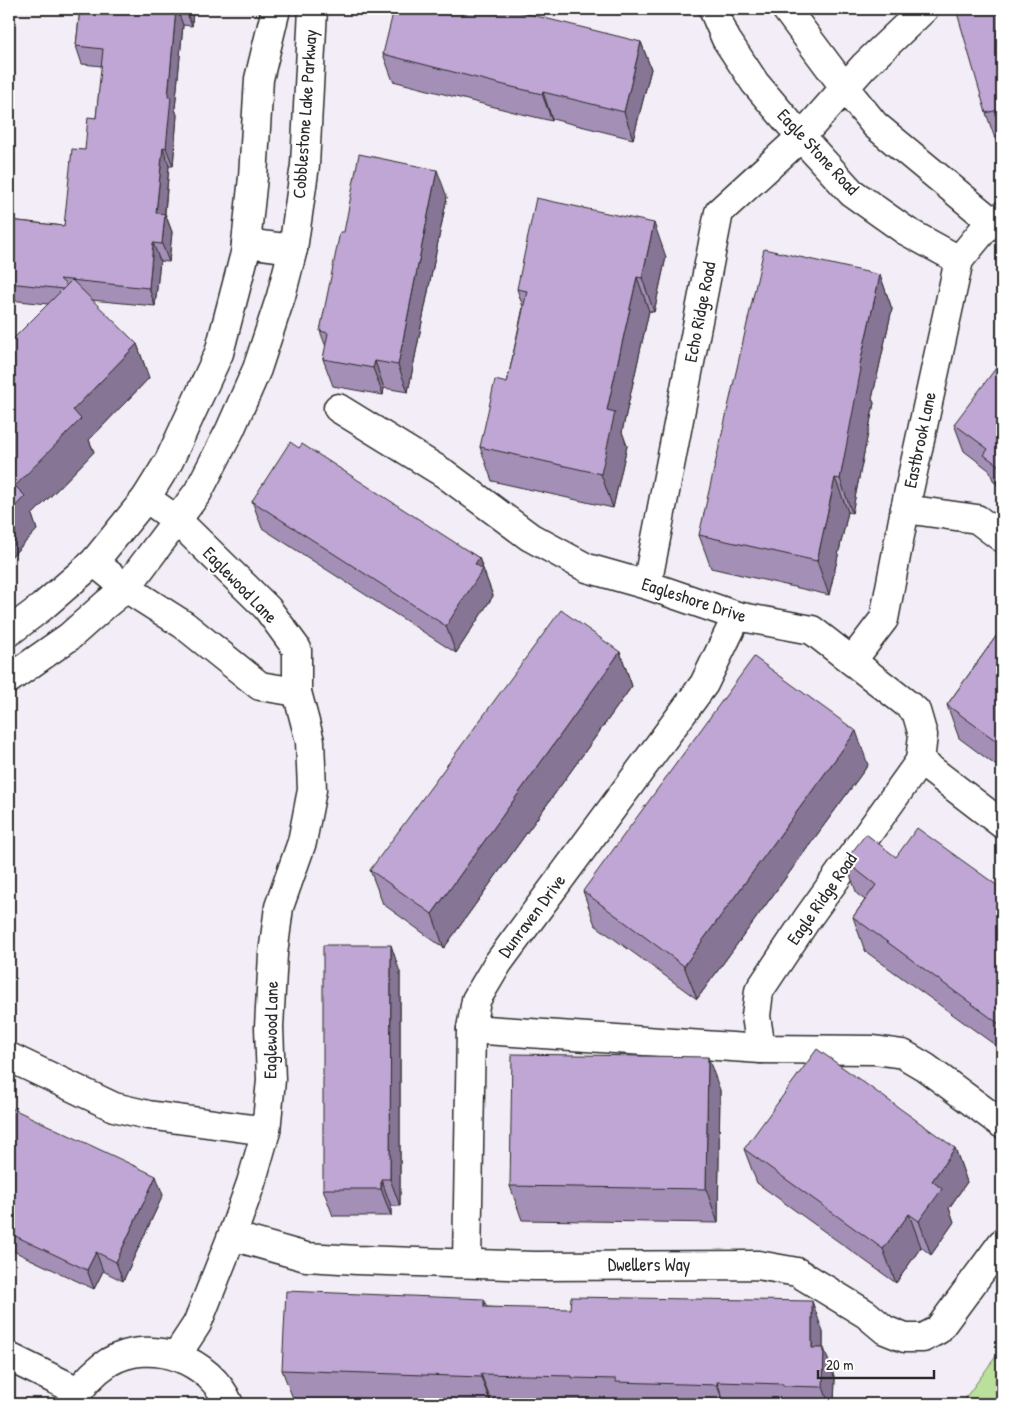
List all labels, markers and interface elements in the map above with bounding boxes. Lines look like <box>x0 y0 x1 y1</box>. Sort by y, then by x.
street label: Cobblestone Lake Parkway <box>286 28 323 199</box>
street label: Eagle Stone Road <box>772 103 865 200</box>
street label: Echo Ridge Road <box>678 259 722 364</box>
street label: Eastbrook Lane <box>897 390 942 490</box>
street label: Eaglewood Lane <box>197 541 283 629</box>
street label: Eagleshore Drive <box>639 571 750 628</box>
street label: Eagle Ridge Road <box>781 848 863 950</box>
street label: Dunraven Drive <box>492 869 571 963</box>
street label: Eaglewood Lane <box>257 981 284 1079</box>
street label: Dwellers Way <box>608 1252 691 1277</box>
scale bar <box>818 1348 935 1380</box>
text: 20 m <box>826 1354 853 1375</box>

